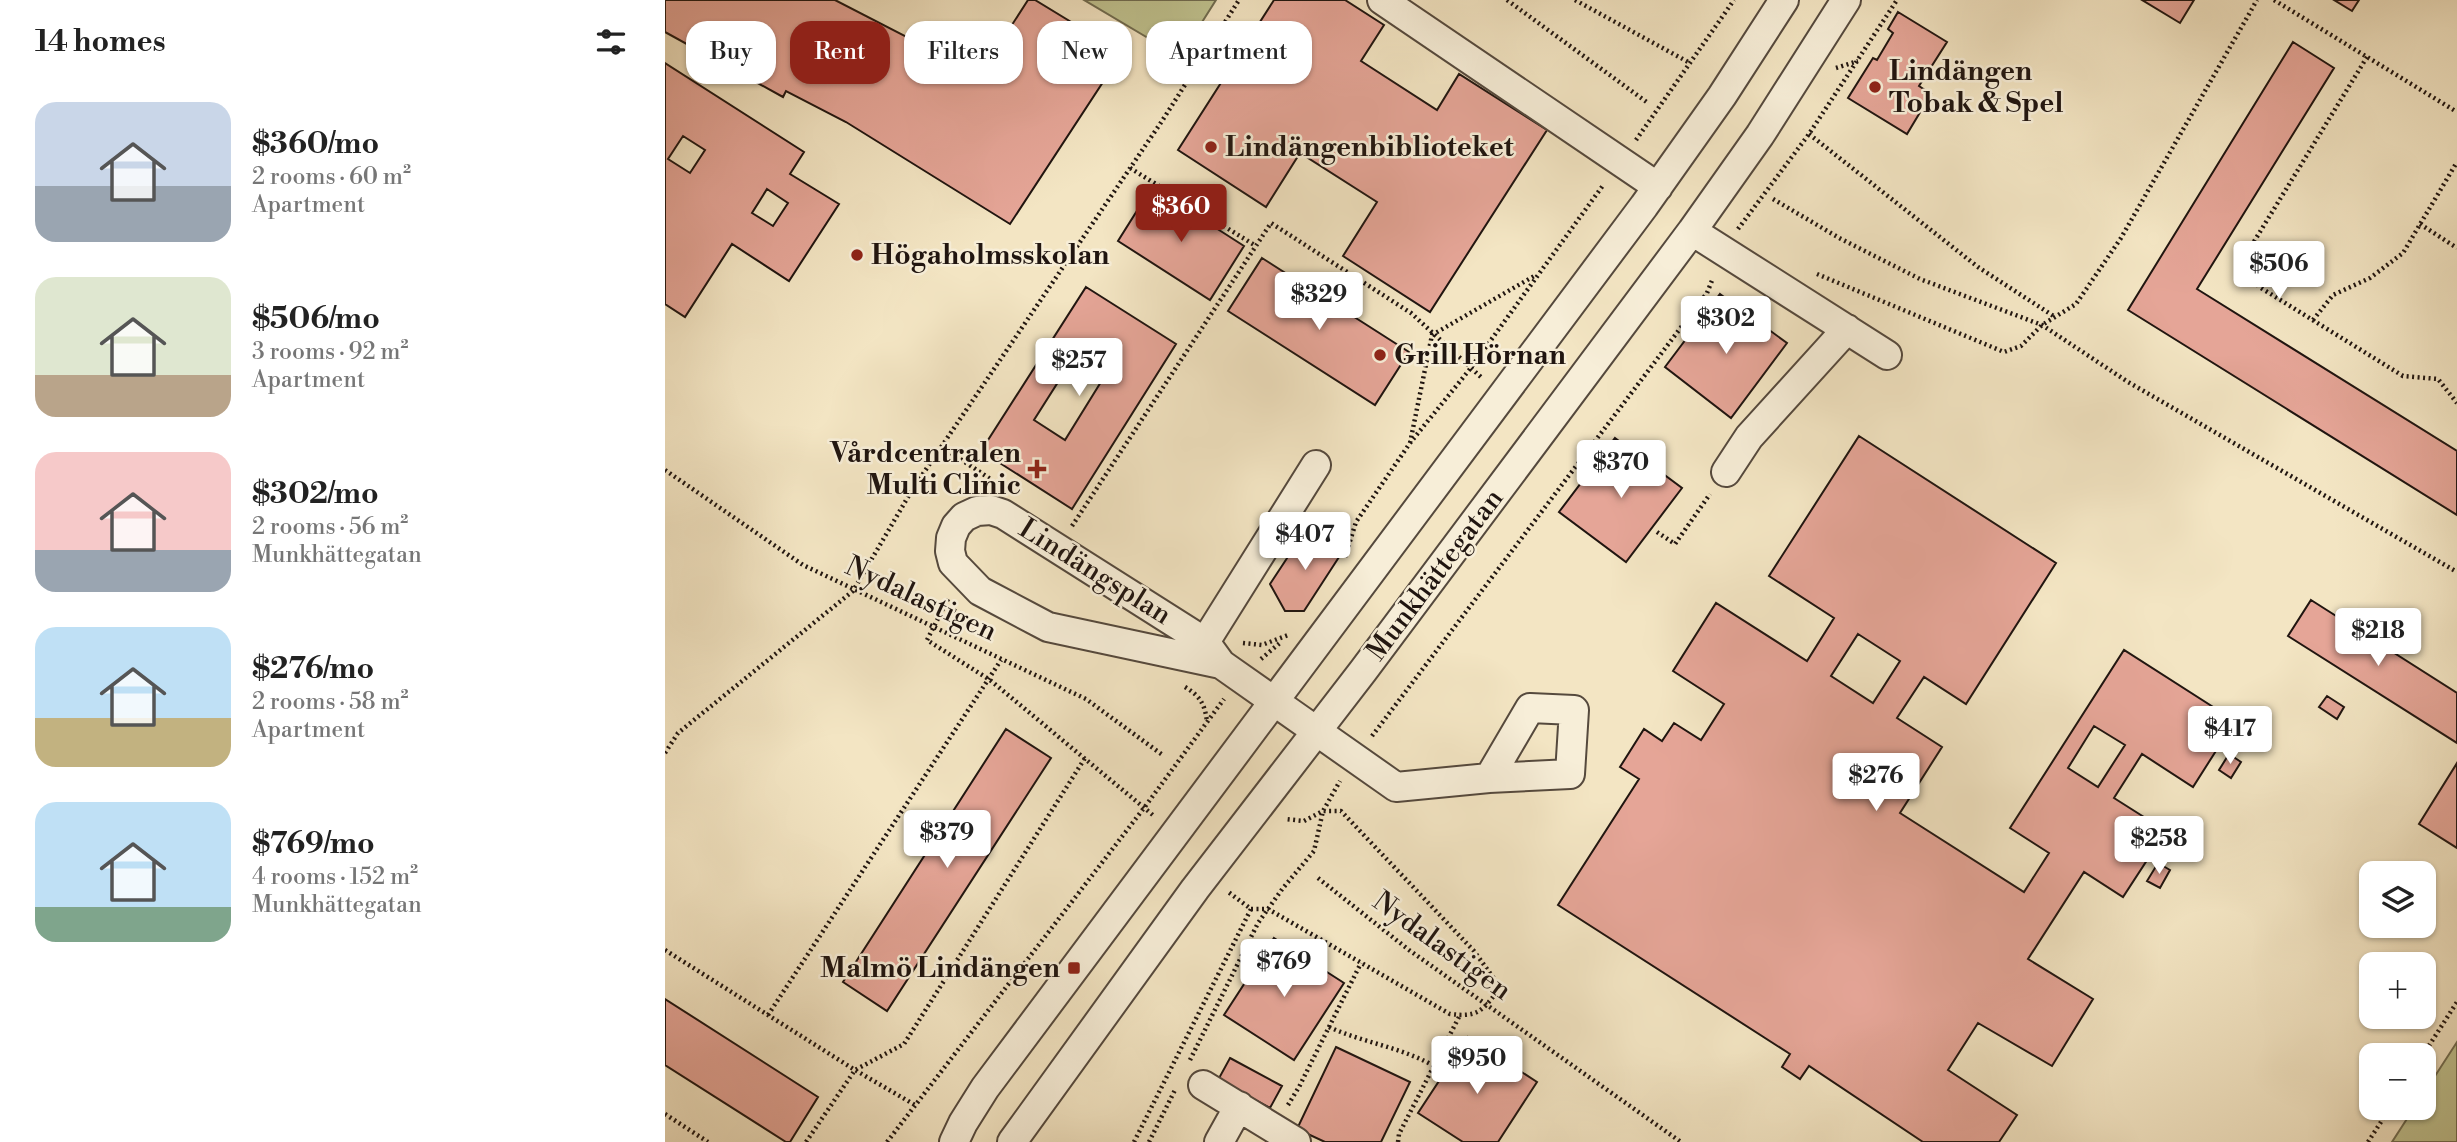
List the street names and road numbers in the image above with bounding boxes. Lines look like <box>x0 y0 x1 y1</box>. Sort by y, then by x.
street label: Munkhättegatan <box>1359 482 1511 668</box>
street label: Lindängsplan <box>1012 511 1178 633</box>
street label: Nydalastigen <box>840 549 1003 649</box>
street label: Nydalastigen <box>1366 884 1518 1008</box>

